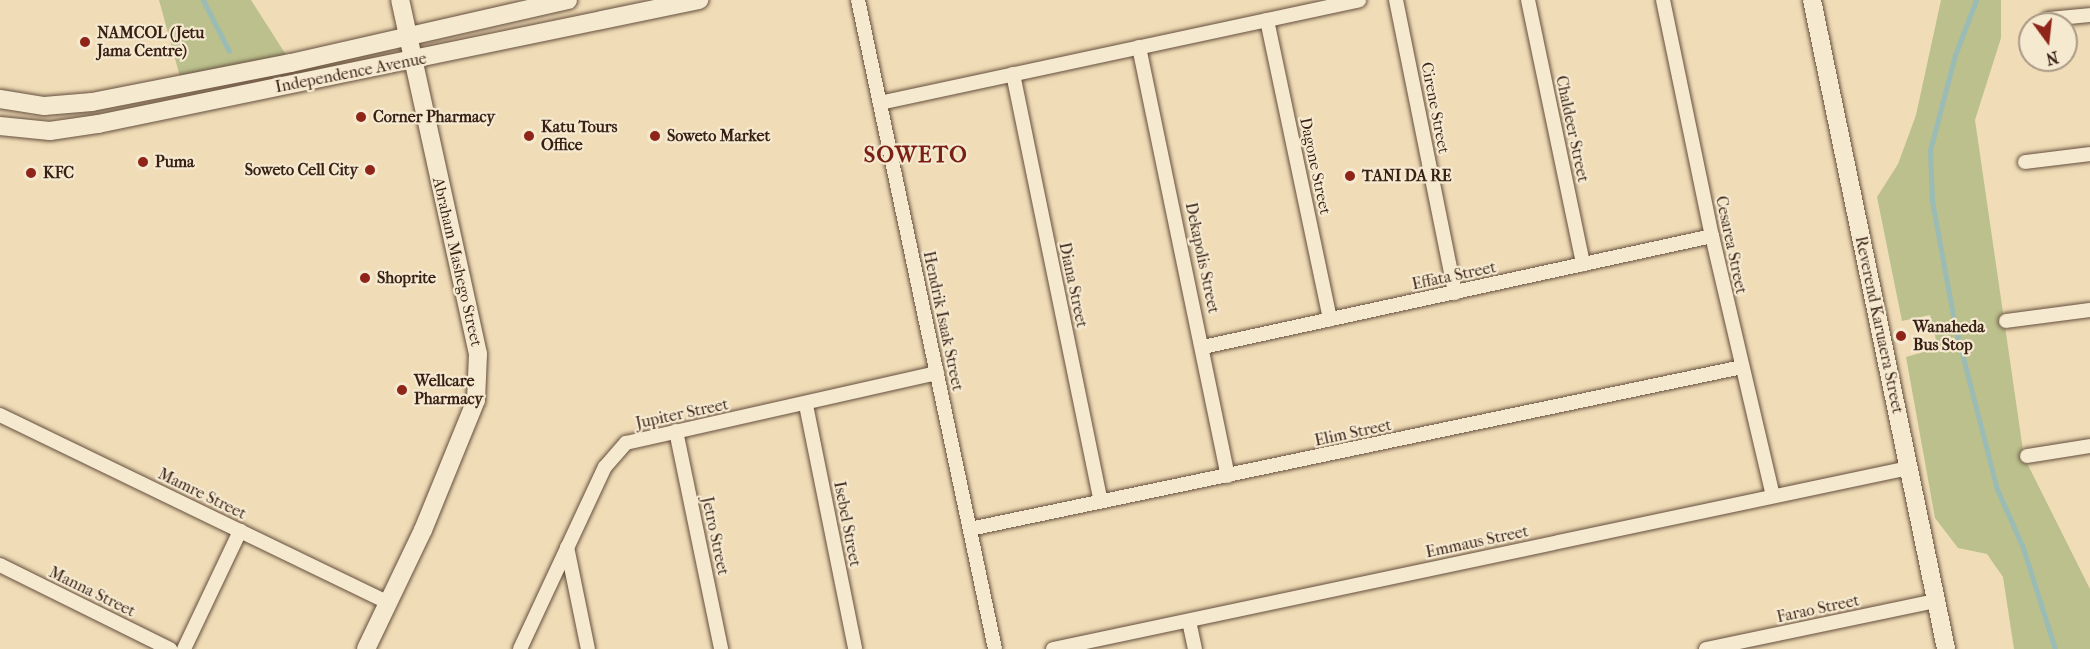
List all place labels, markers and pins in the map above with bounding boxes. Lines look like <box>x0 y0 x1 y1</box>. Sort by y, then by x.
place label: NAMCOL (Jetu Jama Centre) <box>97 23 204 61</box>
marker: NAMCOL (Jetu Jama Centre) <box>78 35 92 49</box>
place label: Corner Pharmacy <box>373 107 495 127</box>
marker: Corner Pharmacy <box>354 110 368 124</box>
place label: Katu Tours Office <box>541 117 617 155</box>
place label: Soweto Market <box>667 126 770 146</box>
marker: Katu Tours Office <box>522 129 536 143</box>
marker: Soweto Market <box>648 129 662 143</box>
place label: Puma <box>155 152 194 172</box>
marker: Puma <box>136 155 150 169</box>
place label: Soweto Cell City <box>245 160 358 180</box>
place label: KFC <box>43 163 74 183</box>
marker: Soweto Cell City <box>363 163 377 177</box>
marker: KFC <box>24 166 38 180</box>
place label: TANI DA RE <box>1362 166 1452 186</box>
marker: TANI DA RE <box>1343 169 1357 183</box>
place label: Shoprite <box>377 268 436 288</box>
marker: Shoprite <box>358 271 372 285</box>
place label: Wanaheda Bus Stop <box>1913 317 1985 355</box>
marker: Wanaheda Bus Stop <box>1894 329 1908 343</box>
place label: Wellcare Pharmacy <box>414 371 483 409</box>
marker: Wellcare Pharmacy <box>395 383 409 397</box>

